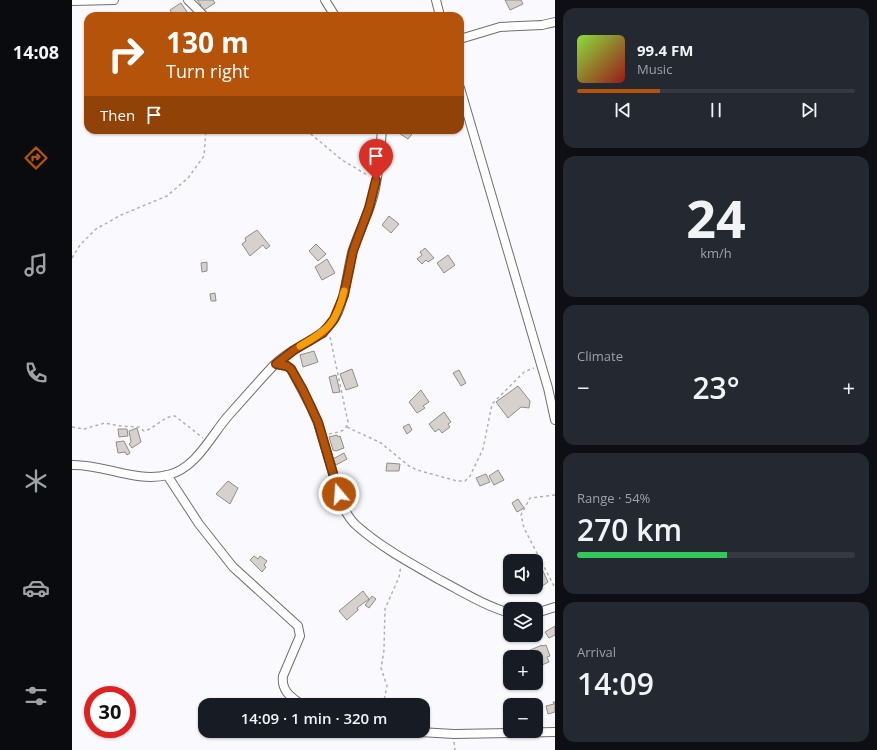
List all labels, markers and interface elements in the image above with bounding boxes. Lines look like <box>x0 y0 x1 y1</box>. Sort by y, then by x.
text: 130 m <box>166 23 249 61</box>
icon: right <box>100 28 152 80</box>
text: 14:08 <box>13 40 59 64</box>
text: 99.4 FM <box>637 40 693 60</box>
text: Turn right <box>166 59 249 83</box>
text: Music <box>637 60 672 78</box>
icon: previous <box>612 99 634 121</box>
icon: pause <box>705 99 727 121</box>
icon: next <box>798 99 820 121</box>
icon: arrive <box>143 104 165 126</box>
text: Then <box>100 105 135 125</box>
pin <box>359 139 393 180</box>
icon: directions <box>22 144 50 172</box>
icon: arrive <box>365 145 387 167</box>
text: 24 <box>686 182 746 253</box>
text: km/h <box>700 244 732 262</box>
icon: music <box>22 251 50 279</box>
text: Climate <box>577 347 623 365</box>
icon: phone <box>22 359 50 387</box>
text: 23° <box>692 367 740 408</box>
text: − <box>577 372 590 402</box>
text: + <box>842 372 855 402</box>
icon: climate <box>22 467 50 495</box>
position arrow <box>318 473 360 515</box>
text: Range · 54% <box>577 489 650 507</box>
text: 270 km <box>577 509 682 550</box>
map controls <box>503 554 543 738</box>
button: sound <box>503 554 543 594</box>
icon: car <box>22 574 50 602</box>
button: layers <box>503 602 543 642</box>
text: Arrival <box>577 643 616 661</box>
button: + <box>503 650 543 690</box>
text: 14:09 <box>577 663 654 704</box>
icon: filters <box>22 682 50 710</box>
speed limit sign: 30 <box>84 686 136 738</box>
button: − <box>503 698 543 738</box>
text: 14:09 · 1 min · 320 m <box>241 708 387 728</box>

